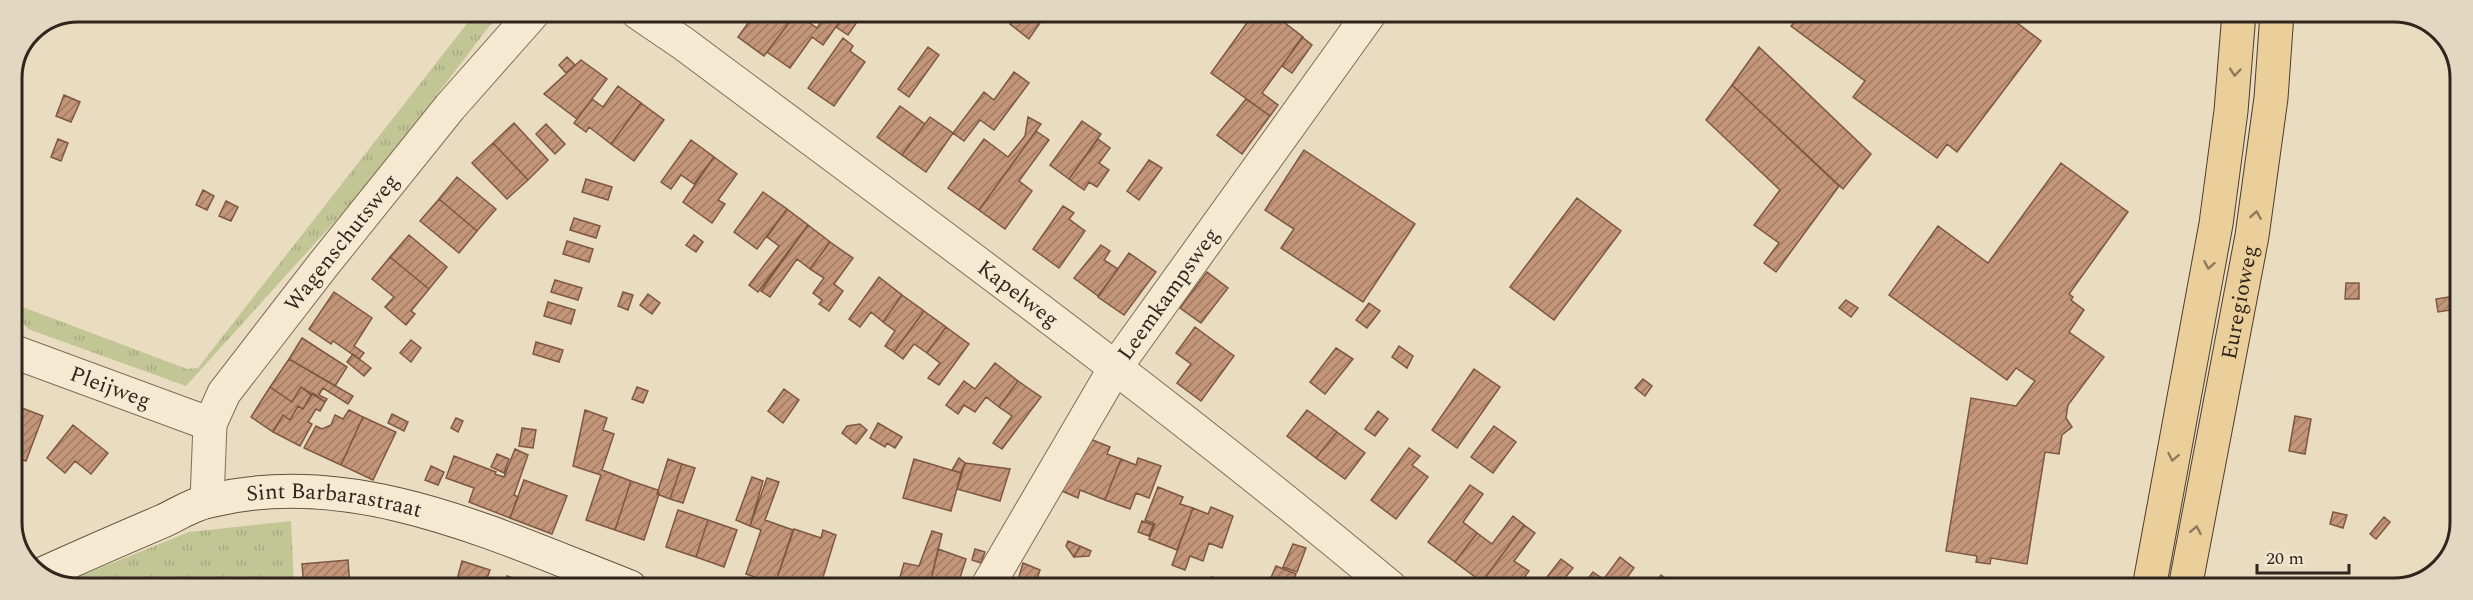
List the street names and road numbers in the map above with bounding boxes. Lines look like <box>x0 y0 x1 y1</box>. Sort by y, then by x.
street label: Wagenschutsweg <box>276 166 407 319</box>
street label: Leemkampsweg <box>1109 220 1227 367</box>
street label: Euregioweg <box>2212 242 2266 362</box>
street label: Kapelweg <box>970 252 1066 336</box>
street label: Pleijweg <box>65 357 156 417</box>
street label: Sint Barbarastraat <box>245 475 426 527</box>

